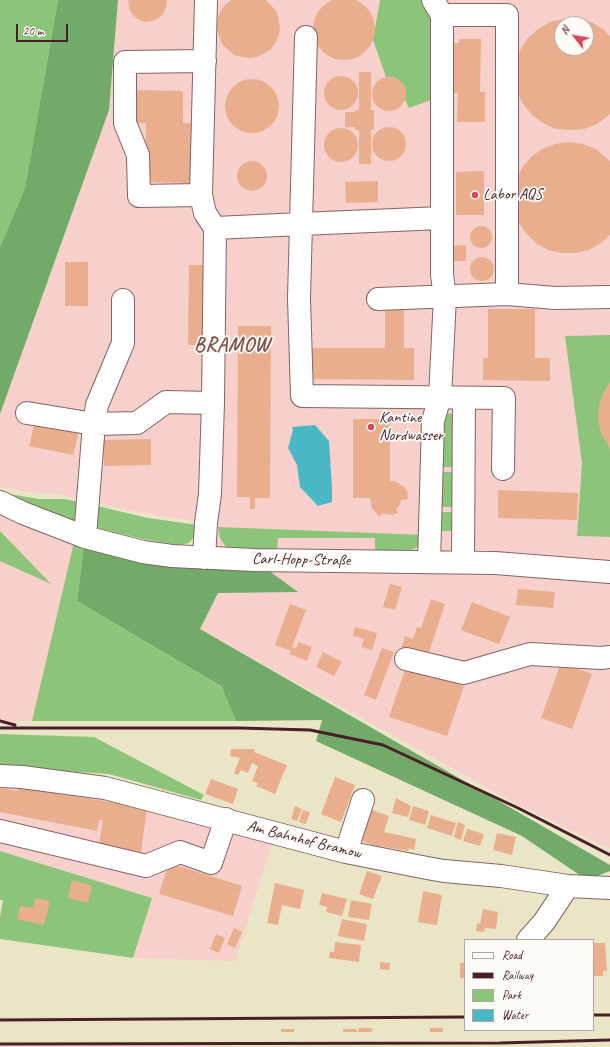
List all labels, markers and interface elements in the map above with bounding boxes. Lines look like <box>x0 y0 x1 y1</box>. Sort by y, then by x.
scale bar <box>18 16 70 42</box>
north arrow <box>554 16 594 56</box>
text: 20 m <box>23 23 43 39</box>
text: N <box>557 24 572 37</box>
place label: Labor AQS <box>483 185 542 205</box>
marker: Labor AQS <box>470 190 480 200</box>
district label: BRAMOW <box>194 334 270 358</box>
place label: Kantine Nordwasser <box>379 408 443 446</box>
marker: Kantine Nordwasser <box>366 422 376 432</box>
street label: Carl-Hopp-Straße <box>252 550 350 570</box>
street label: Am Bahnhof Bramow <box>245 817 363 863</box>
legend <box>464 939 594 1031</box>
text: Road <box>502 947 522 963</box>
text: Railway <box>502 967 533 983</box>
text: Park <box>502 987 521 1003</box>
text: Water <box>502 1007 528 1023</box>

